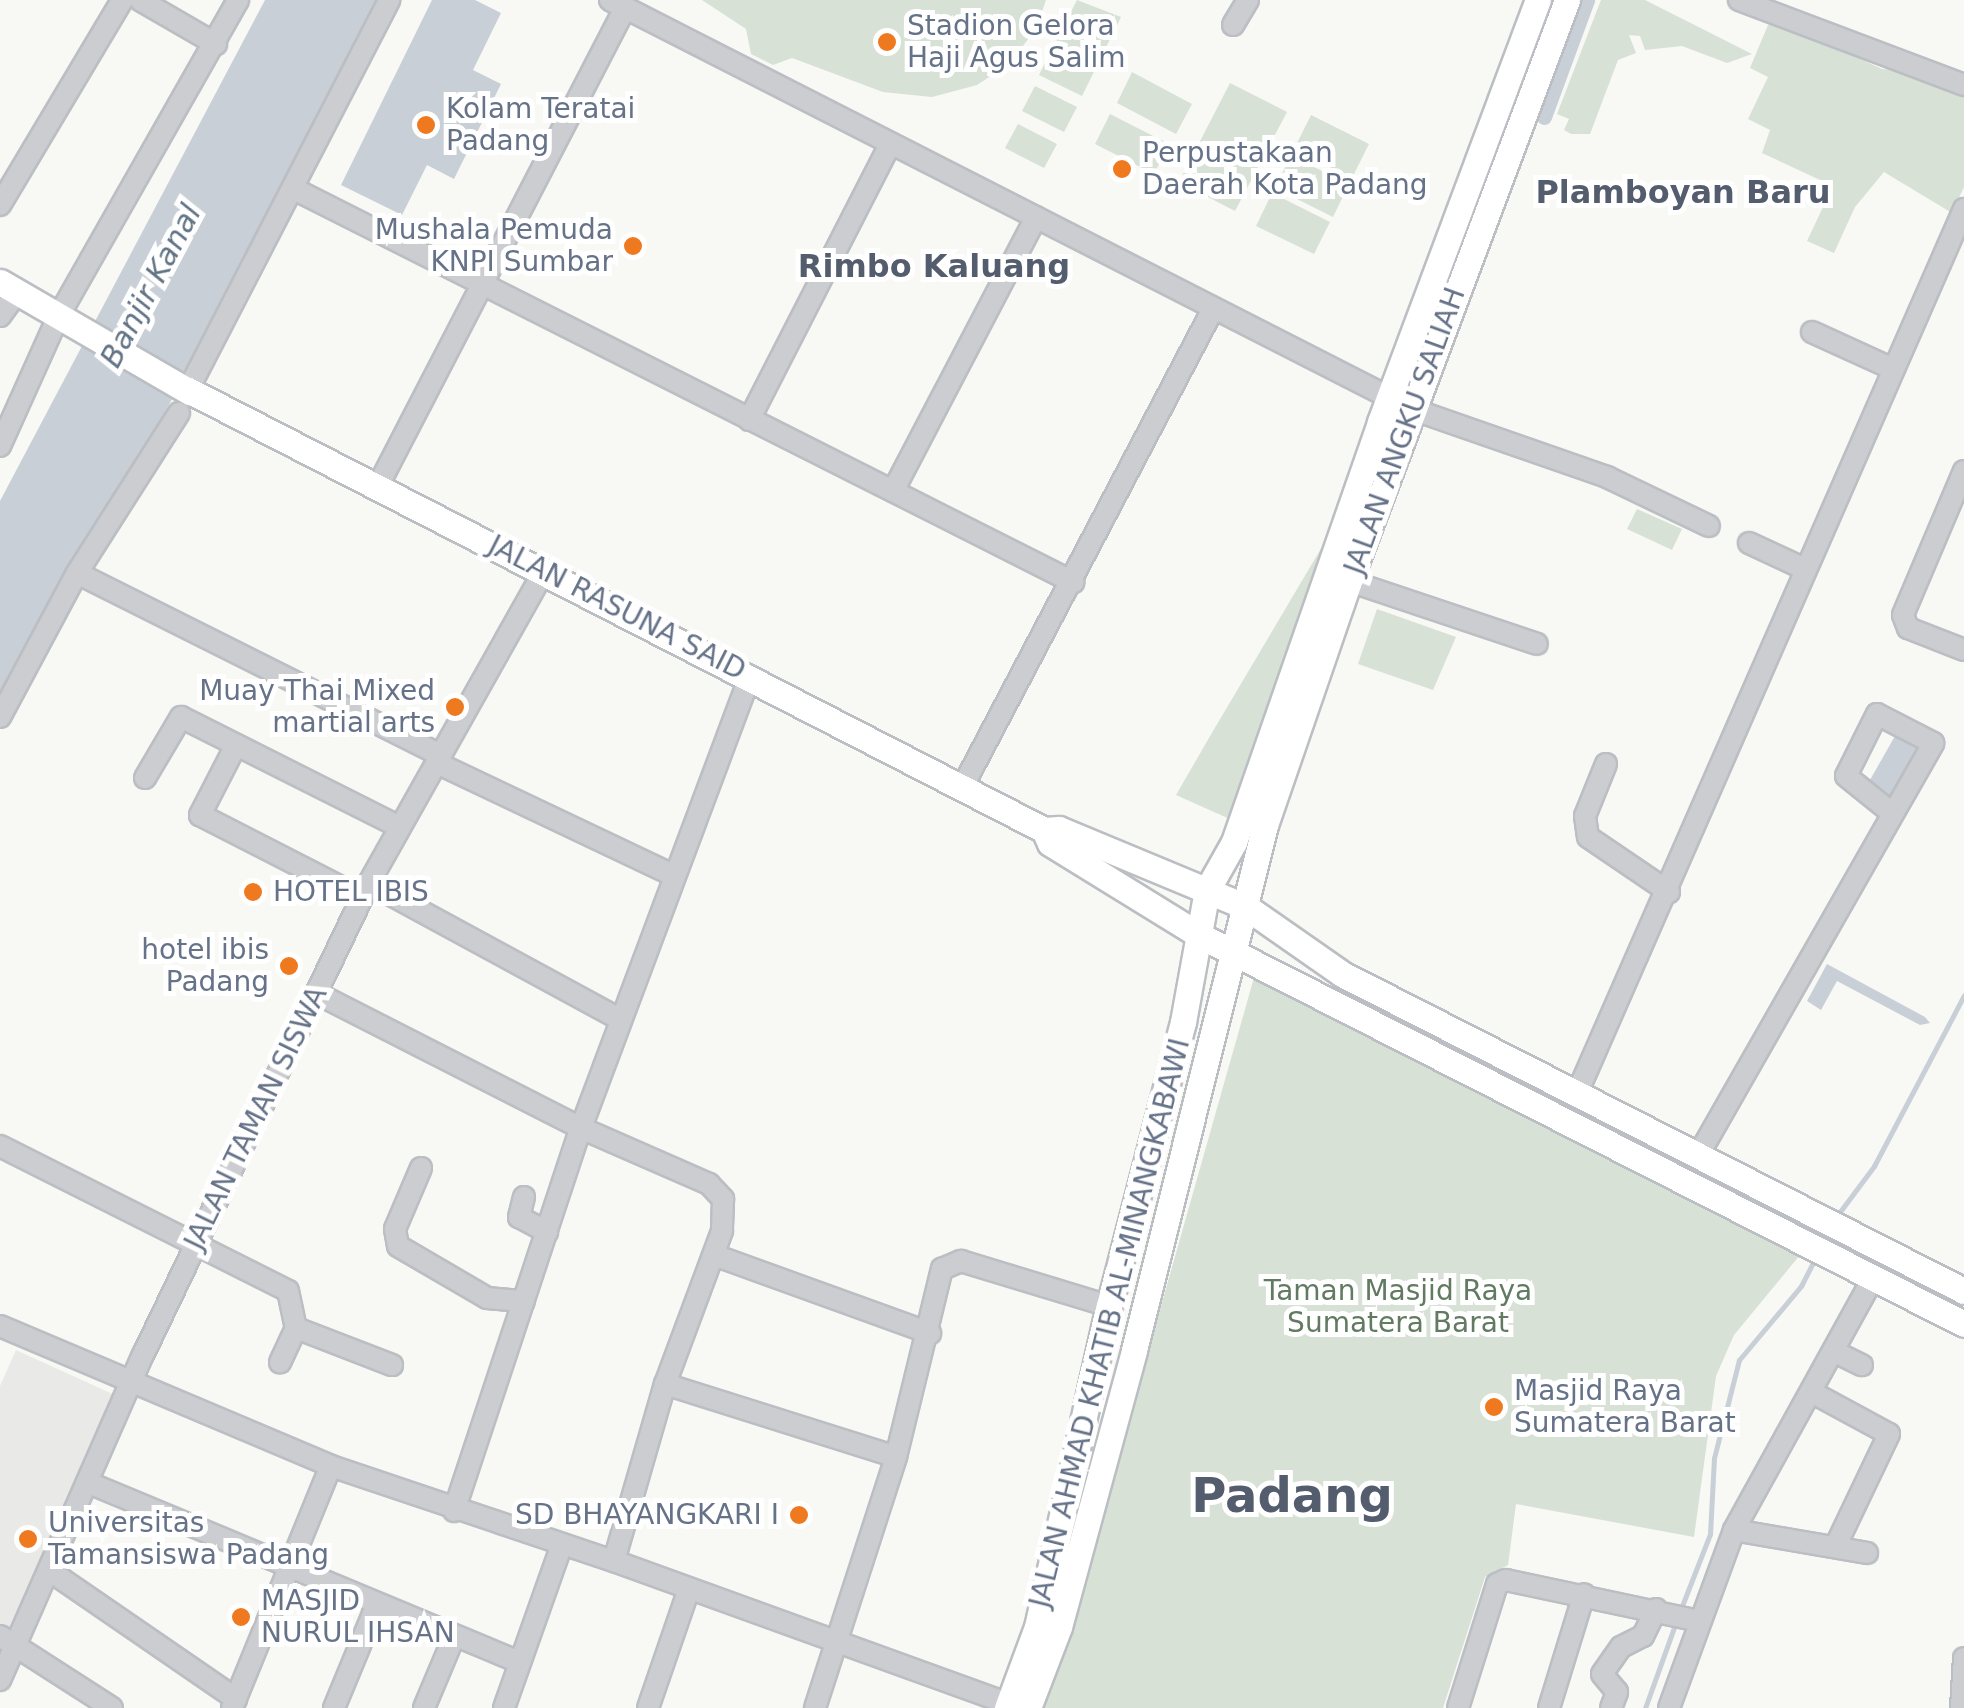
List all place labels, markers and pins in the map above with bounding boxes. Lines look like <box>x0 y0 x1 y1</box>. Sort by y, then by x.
place label: Stadion Gelora Haji Agus Salim <box>907 9 1126 75</box>
marker: Stadion Gelora Haji Agus Salim <box>876 31 898 53</box>
place label: Kolam Teratai Padang <box>446 92 635 158</box>
marker: Kolam Teratai Padang <box>415 114 437 136</box>
place label: Perpustakaan Daerah Kota Padang <box>1142 136 1428 202</box>
marker: Perpustakaan Daerah Kota Padang <box>1111 158 1133 180</box>
place label: Mushala Pemuda KNPI Sumbar <box>375 213 613 279</box>
marker: Mushala Pemuda KNPI Sumbar <box>622 235 644 257</box>
place label: Muay Thai Mixed martial arts <box>199 674 435 740</box>
marker: Muay Thai Mixed martial arts <box>444 696 466 718</box>
place label: HOTEL IBIS <box>273 875 429 909</box>
marker: HOTEL IBIS <box>242 881 264 903</box>
place label: hotel ibis Padang <box>141 933 269 999</box>
marker: hotel ibis Padang <box>278 955 300 977</box>
place label: Masjid Raya Sumatera Barat <box>1514 1374 1736 1440</box>
marker: Masjid Raya Sumatera Barat <box>1483 1396 1505 1418</box>
place label: SD BHAYANGKARI I <box>515 1498 779 1532</box>
marker: SD BHAYANGKARI I <box>788 1504 810 1526</box>
place label: Universitas Tamansiswa Padang <box>48 1506 329 1572</box>
marker: Universitas Tamansiswa Padang <box>17 1528 39 1550</box>
place label: MASJID NURUL IHSAN <box>261 1584 455 1650</box>
marker: MASJID NURUL IHSAN <box>230 1606 252 1628</box>

